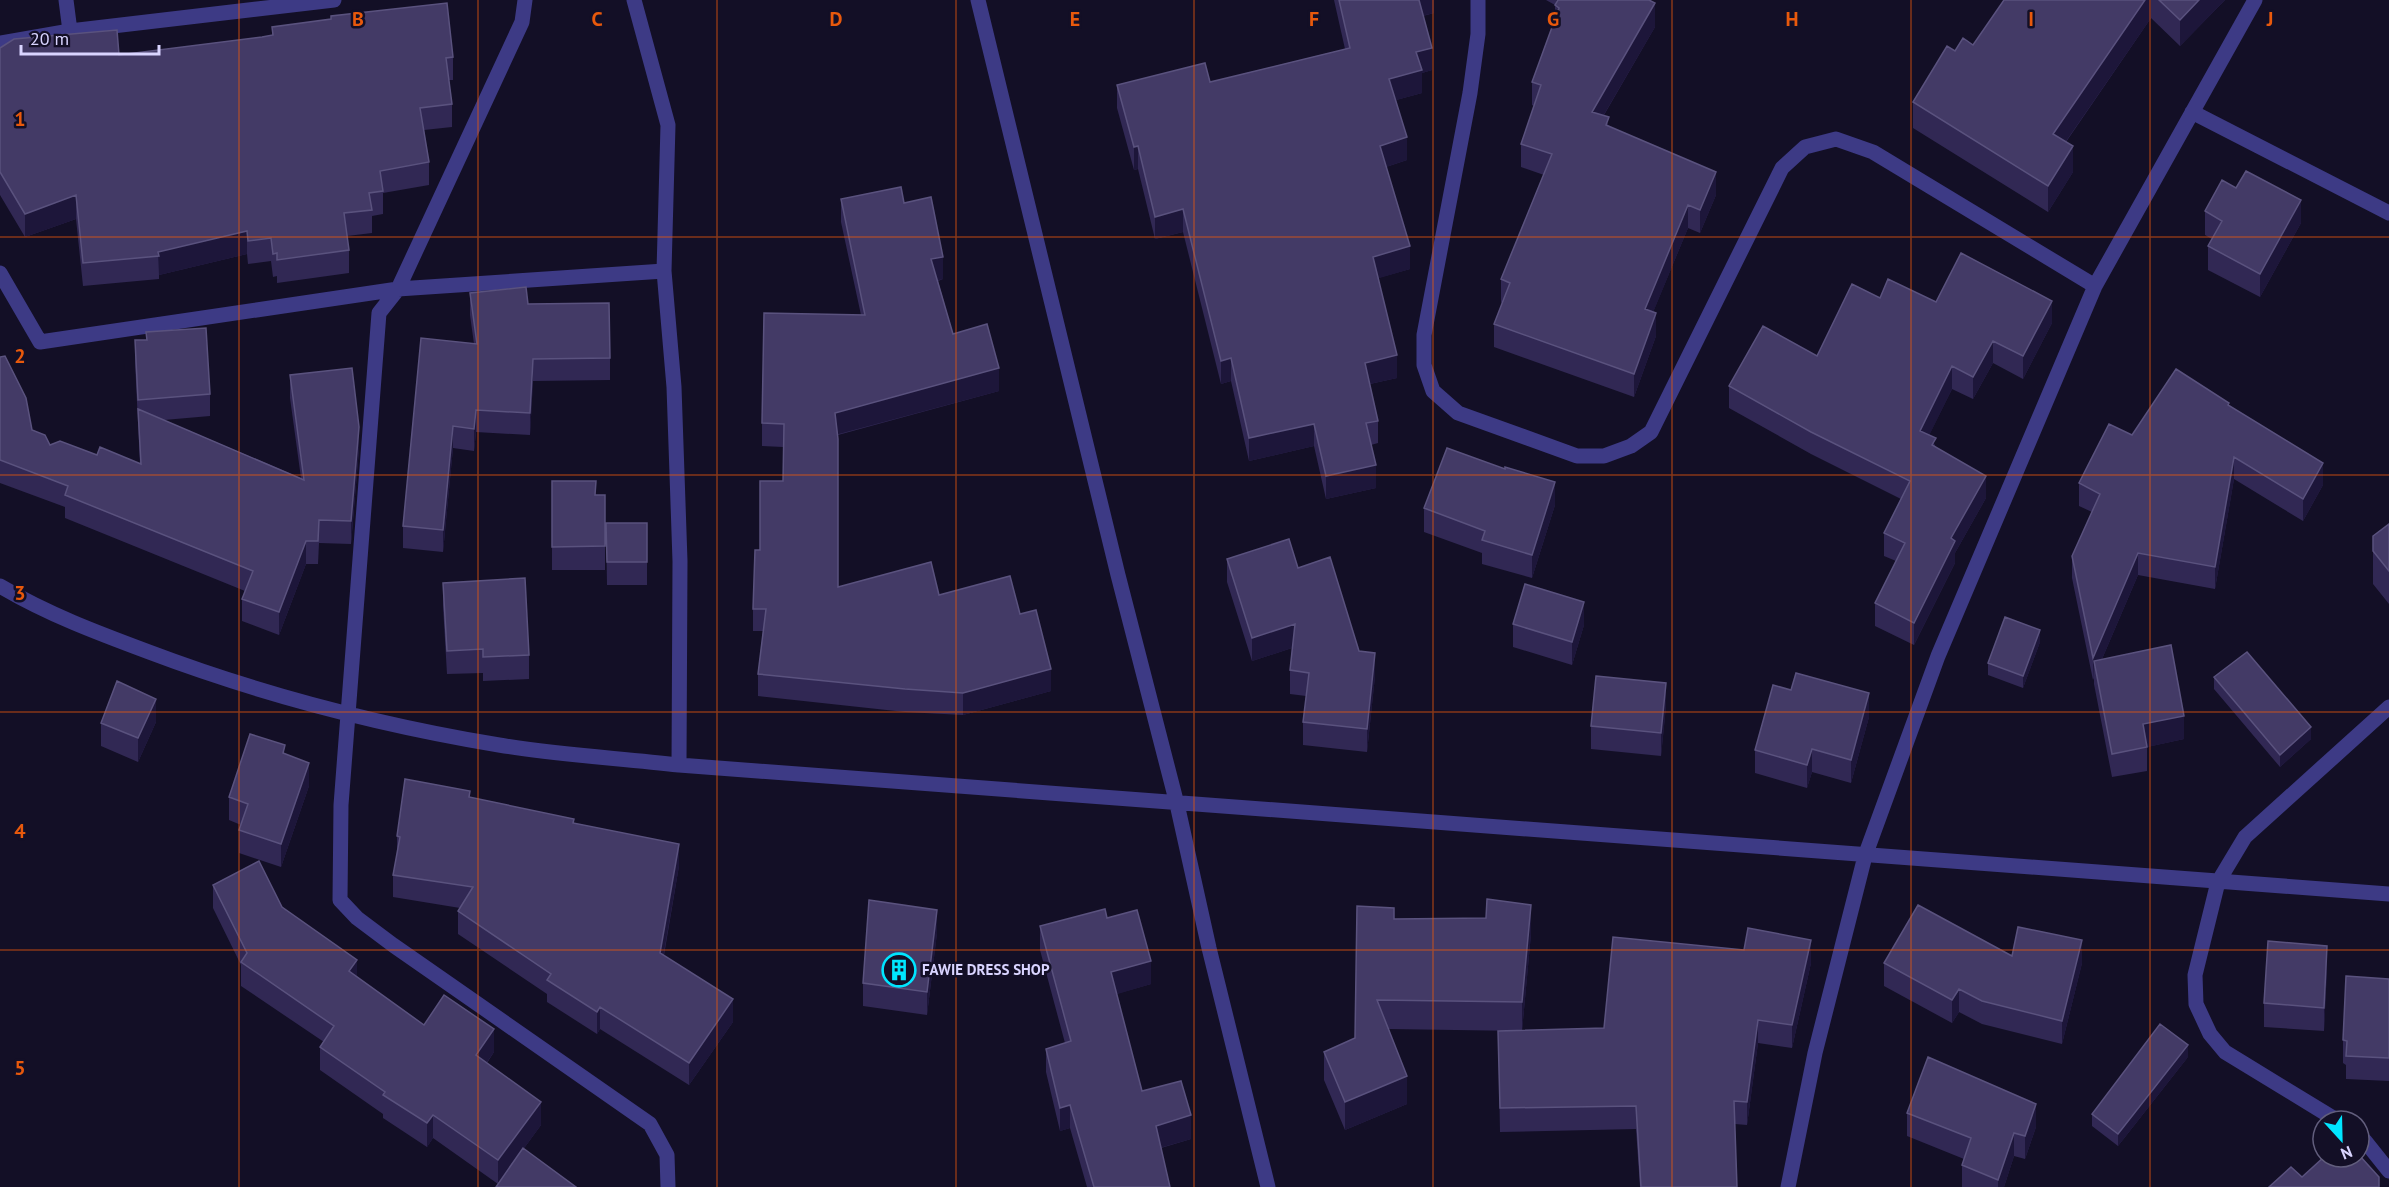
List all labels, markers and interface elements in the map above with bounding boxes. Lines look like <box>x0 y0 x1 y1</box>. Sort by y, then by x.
text: B <box>352 6 364 32</box>
text: C <box>591 6 603 32</box>
text: D <box>830 6 843 32</box>
text: E <box>1070 6 1080 32</box>
text: F <box>1309 6 1319 32</box>
text: G <box>1547 6 1559 32</box>
text: H <box>1785 6 1799 32</box>
text: I <box>2028 6 2034 32</box>
text: J <box>2266 6 2273 32</box>
scale bar <box>21 18 159 56</box>
text: 20 m <box>30 27 69 50</box>
text: 1 <box>14 106 26 132</box>
text: 2 <box>14 343 26 369</box>
text: 3 <box>14 580 26 606</box>
text: 4 <box>14 818 26 844</box>
building icon: FAWIE DRESS SHOP <box>881 952 917 988</box>
place label: FAWIE DRESS SHOP <box>922 960 1050 979</box>
text: 5 <box>14 1055 26 1081</box>
north arrow <box>2311 1109 2371 1169</box>
text: N <box>2338 1142 2355 1164</box>

